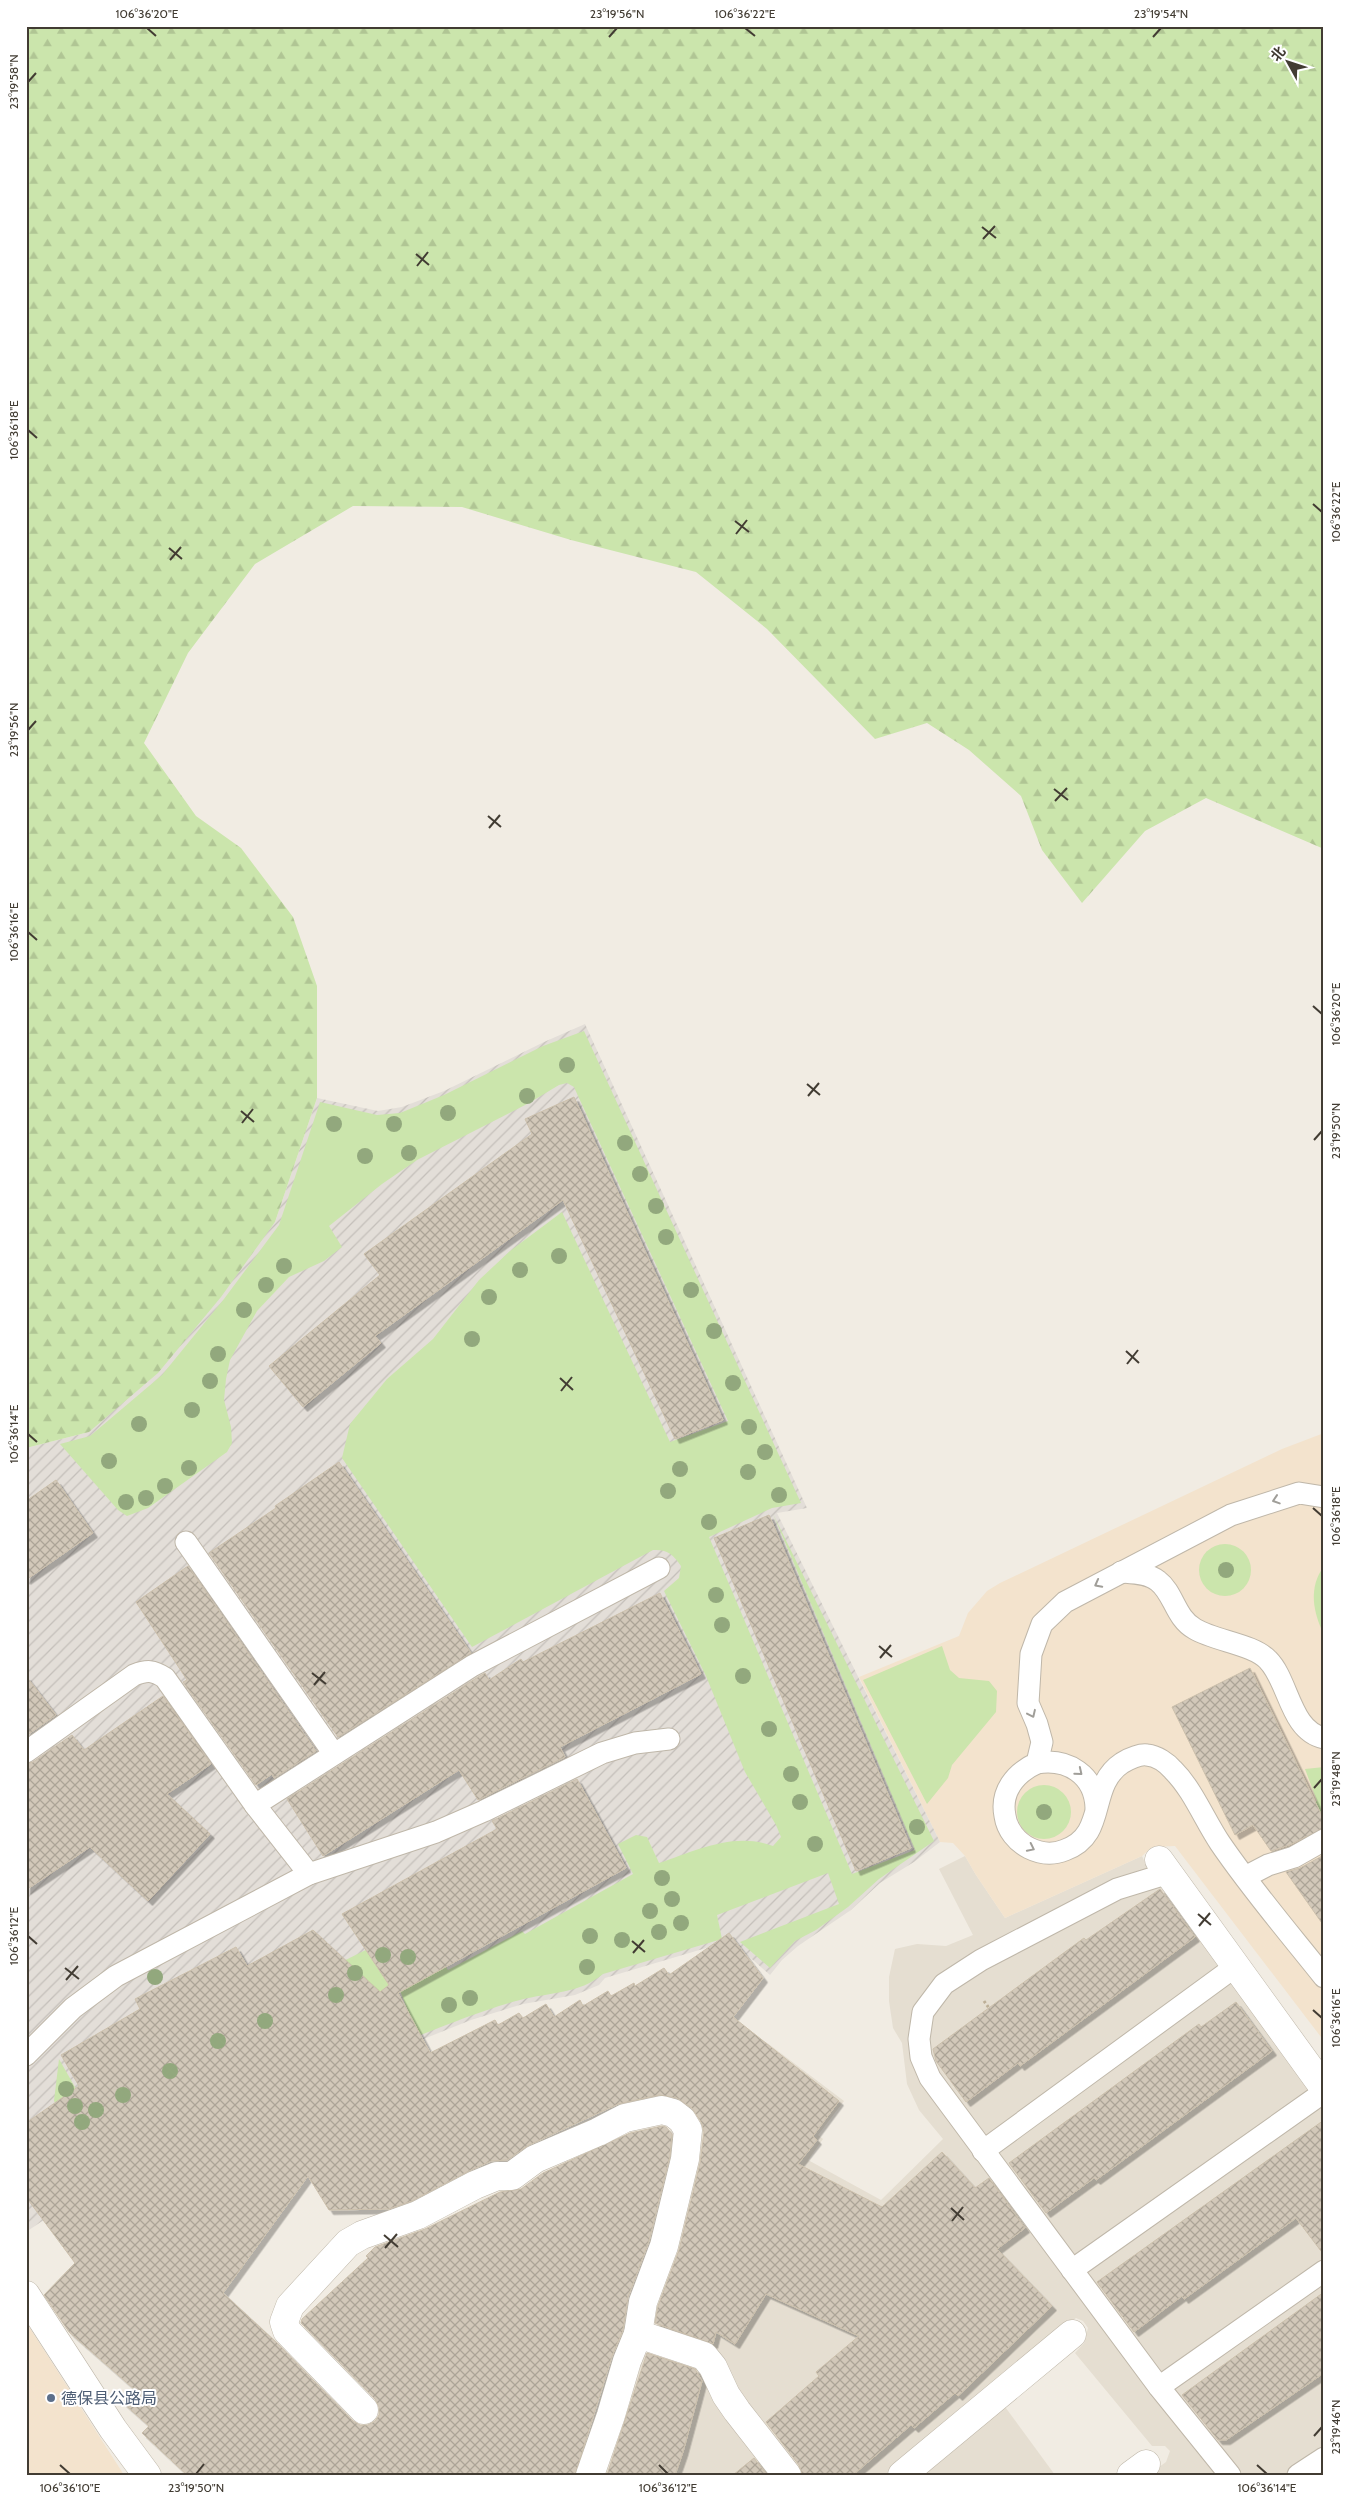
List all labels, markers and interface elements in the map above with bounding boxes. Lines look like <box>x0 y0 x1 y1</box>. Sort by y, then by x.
text: 106°36'20"E <box>115 6 179 21</box>
text: 23°19'56"N <box>590 6 644 21</box>
text: 106°36'22"E <box>715 6 776 21</box>
text: 23°19'54"N <box>1134 6 1188 21</box>
north arrow <box>1262 38 1312 88</box>
text: 北 <box>1267 42 1289 65</box>
text: 23°19'58"N <box>6 54 21 110</box>
text: 106°36'18"E <box>6 400 21 460</box>
text: 106°36'22"E <box>1328 481 1343 542</box>
text: 23°19'56"N <box>6 703 21 757</box>
text: 106°36'16"E <box>6 902 21 962</box>
text: 106°36'20"E <box>1328 982 1343 1046</box>
text: 23°19'50"N <box>1328 1103 1343 1159</box>
text: 106°36'14"E <box>6 1404 21 1464</box>
text: 106°36'18"E <box>1328 1486 1343 1546</box>
one-way arrow <box>1273 1494 1281 1504</box>
one-way arrow <box>1095 1578 1104 1588</box>
one-way arrow <box>1026 1709 1037 1718</box>
text: 23°19'48"N <box>1328 1751 1343 1807</box>
one-way arrow <box>1073 1767 1082 1776</box>
one-way arrow <box>1026 1842 1035 1852</box>
text: 106°36'12"E <box>6 1906 21 1965</box>
text: 106°36'16"E <box>1328 1988 1343 2048</box>
place label: 德保县公路局 <box>61 2389 157 2408</box>
marker: 德保县公路局 <box>45 2392 57 2404</box>
text: 23°19'46"N <box>1328 2400 1343 2454</box>
text: 106°36'10"E <box>40 2480 101 2495</box>
text: 23°19'50"N <box>168 2480 224 2495</box>
text: 106°36'12"E <box>639 2480 698 2495</box>
text: 106°36'14"E <box>1237 2480 1297 2495</box>

